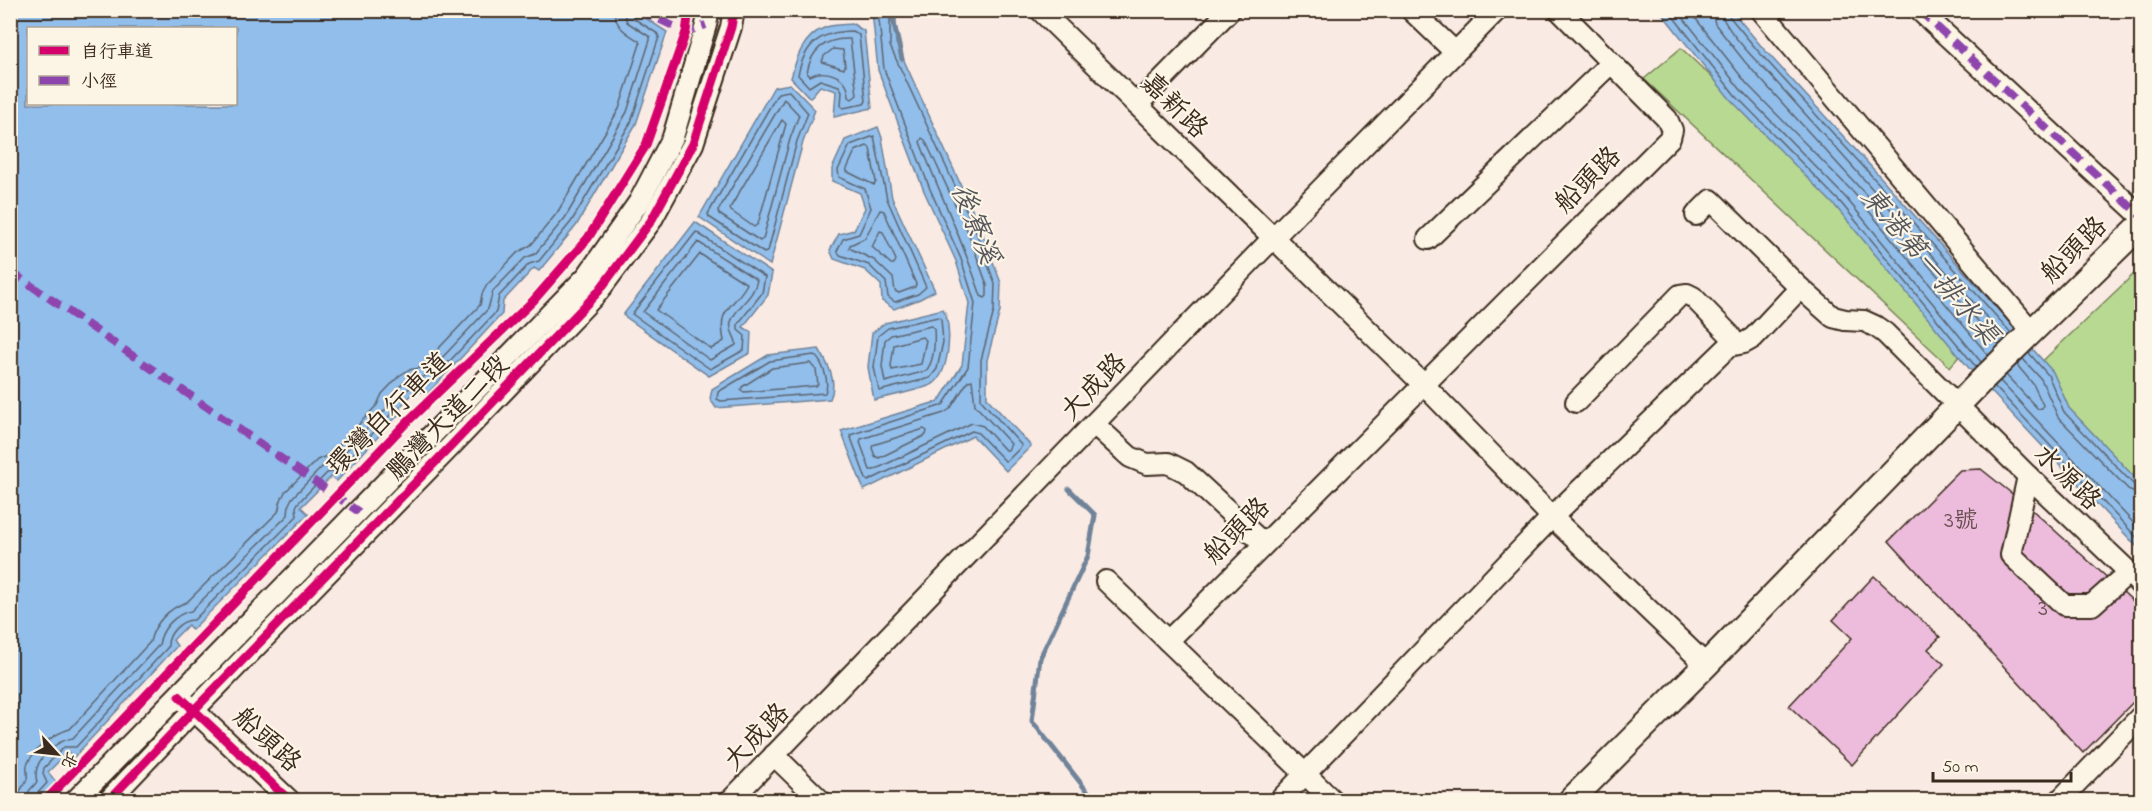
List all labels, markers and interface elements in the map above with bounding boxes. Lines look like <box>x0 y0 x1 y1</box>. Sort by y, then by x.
legend <box>27 27 237 105</box>
text: 自行車道 <box>81 40 153 66</box>
street label: 嘉新路 <box>1131 65 1216 149</box>
text: 小徑 <box>81 70 117 96</box>
street label: 船頭路 <box>1546 138 1631 223</box>
water label: 後寮溪 <box>939 178 1009 273</box>
water label: 東港第一排水渠 <box>1850 179 2008 357</box>
street label: 船頭路 <box>2032 208 2117 293</box>
street label: 環灣自行車道 <box>319 344 461 486</box>
street label: 大成路 <box>1053 345 1137 430</box>
street label: 鵬灣大道二段 <box>379 347 519 491</box>
street label: 水源路 <box>2024 437 2109 521</box>
street label: 船頭路 <box>1195 489 1280 574</box>
house number: 3號 <box>1944 504 1978 539</box>
house number: 3 <box>2038 592 2048 627</box>
street label: 大成路 <box>716 695 800 780</box>
street label: 船頭路 <box>223 699 309 783</box>
north arrow <box>27 724 87 784</box>
scale bar <box>1933 745 2071 783</box>
text: 北 <box>54 747 83 772</box>
text: 50 m <box>1942 755 1979 781</box>

